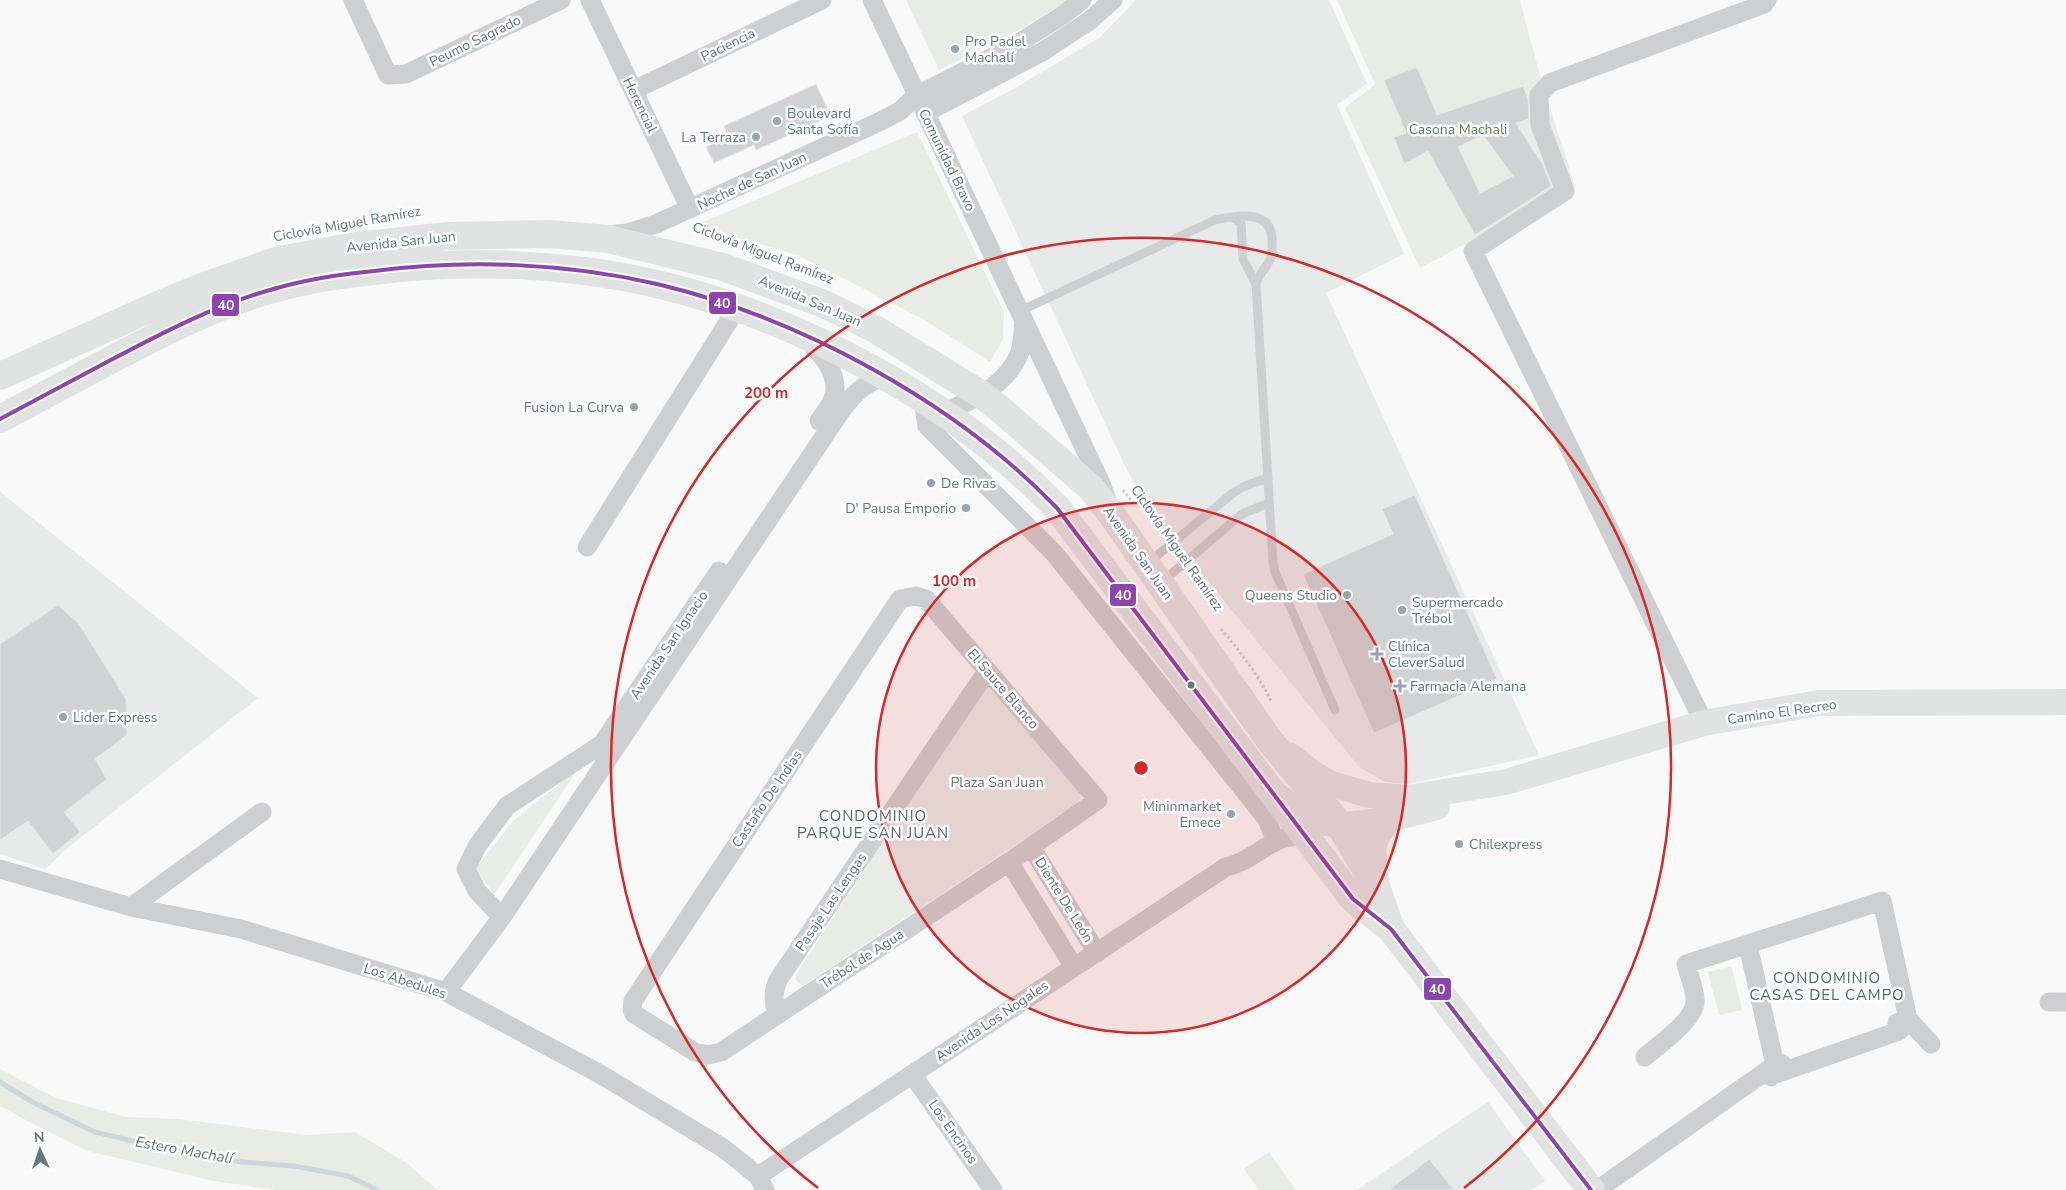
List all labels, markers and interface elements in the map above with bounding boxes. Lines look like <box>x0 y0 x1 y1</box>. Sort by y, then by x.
street label: Peumo Sagrado <box>426 11 524 71</box>
street label: Paciencia <box>698 24 758 66</box>
place label: Pro Padel Machalí <box>965 32 1027 67</box>
marker: Pro Padel Machalí <box>949 43 961 55</box>
street label: Herencial <box>618 74 662 137</box>
place label: Boulevard Santa Sofía <box>787 104 859 139</box>
street label: Comunidad Bravo <box>914 106 980 215</box>
marker: Boulevard Santa Sofía <box>771 115 783 127</box>
park label: Casona Machali <box>1409 120 1507 139</box>
place label: La Terraza <box>681 128 746 147</box>
marker: La Terraza <box>750 131 762 143</box>
street label: Noche de San Juan <box>694 147 810 215</box>
street label: Ciclovía Miguel Ramírez <box>272 202 423 246</box>
street label: Ciclovía Miguel Ramírez <box>690 217 837 289</box>
street label: Avenida San Juan <box>345 227 457 257</box>
street label: Avenida San Juan <box>756 271 864 331</box>
line badge: 40 <box>708 291 737 315</box>
line badge: 40 <box>211 293 240 317</box>
text: 40 <box>714 294 730 313</box>
text: 40 <box>218 296 234 315</box>
text: 200 m <box>744 383 788 403</box>
place label: Fusion La Curva <box>524 398 624 417</box>
marker: Fusion La Curva <box>628 401 640 413</box>
place label: De Rivas <box>941 474 997 493</box>
marker: De Rivas <box>925 477 937 489</box>
street label: Ciclovía Miguel Ramírez <box>1126 481 1228 615</box>
place label: D' Pausa Emporio <box>845 499 956 518</box>
marker: D' Pausa Emporio <box>960 502 972 514</box>
street label: Avenida San Juan <box>1099 502 1177 604</box>
text: 100 m <box>932 571 976 591</box>
line badge: 40 <box>1109 583 1137 607</box>
text: 40 <box>1115 586 1131 605</box>
place label: Queens Studio <box>1245 586 1337 605</box>
street label: Avenida San Ignacio <box>626 587 713 703</box>
marker: Queens Studio <box>1341 589 1353 601</box>
place label: Supermercado Trébol <box>1412 593 1503 628</box>
marker: Supermercado Trébol <box>1396 604 1408 616</box>
place label: Clínica CleverSalud <box>1388 637 1465 672</box>
street label: El Sauce Blanco <box>963 645 1043 733</box>
marker: Clínica CleverSalud <box>1370 647 1384 661</box>
place label: Farmacia Alemana <box>1410 677 1526 696</box>
unlabelled marker <box>1186 680 1196 690</box>
marker: Farmacia Alemana <box>1394 680 1406 692</box>
street label: Camino El Recreo <box>1726 695 1838 729</box>
place label: Lider Express <box>73 708 158 727</box>
marker: Lider Express <box>57 711 69 723</box>
street label: Castaño De Indias <box>727 746 807 851</box>
centre of rings <box>1132 759 1150 777</box>
park label: Plaza San Juan <box>950 773 1044 792</box>
place label: Mininmarket Emece <box>1143 797 1221 832</box>
district label: CONDOMINIO PARQUE SAN JUAN <box>797 806 949 843</box>
marker: Mininmarket Emece <box>1225 808 1237 820</box>
place label: Chilexpress <box>1469 835 1543 854</box>
marker: Chilexpress <box>1453 838 1465 850</box>
street label: Pasaje Las Lengas <box>791 849 871 955</box>
street label: Diente De León <box>1030 854 1098 946</box>
street label: Trébol de Agua <box>816 925 908 993</box>
street label: Los Abedules <box>361 959 449 1003</box>
district label: CONDOMINIO CASAS DEL CAMPO <box>1749 968 1905 1005</box>
street label: Avenida Los Nogales <box>932 976 1052 1066</box>
line badge: 40 <box>1423 977 1452 1001</box>
text: 40 <box>1429 980 1445 999</box>
street label: Los Encinos <box>924 1096 982 1168</box>
north arrow <box>15 1125 65 1175</box>
text: N <box>34 1128 45 1147</box>
water label: Estero Machalí <box>134 1132 237 1169</box>

